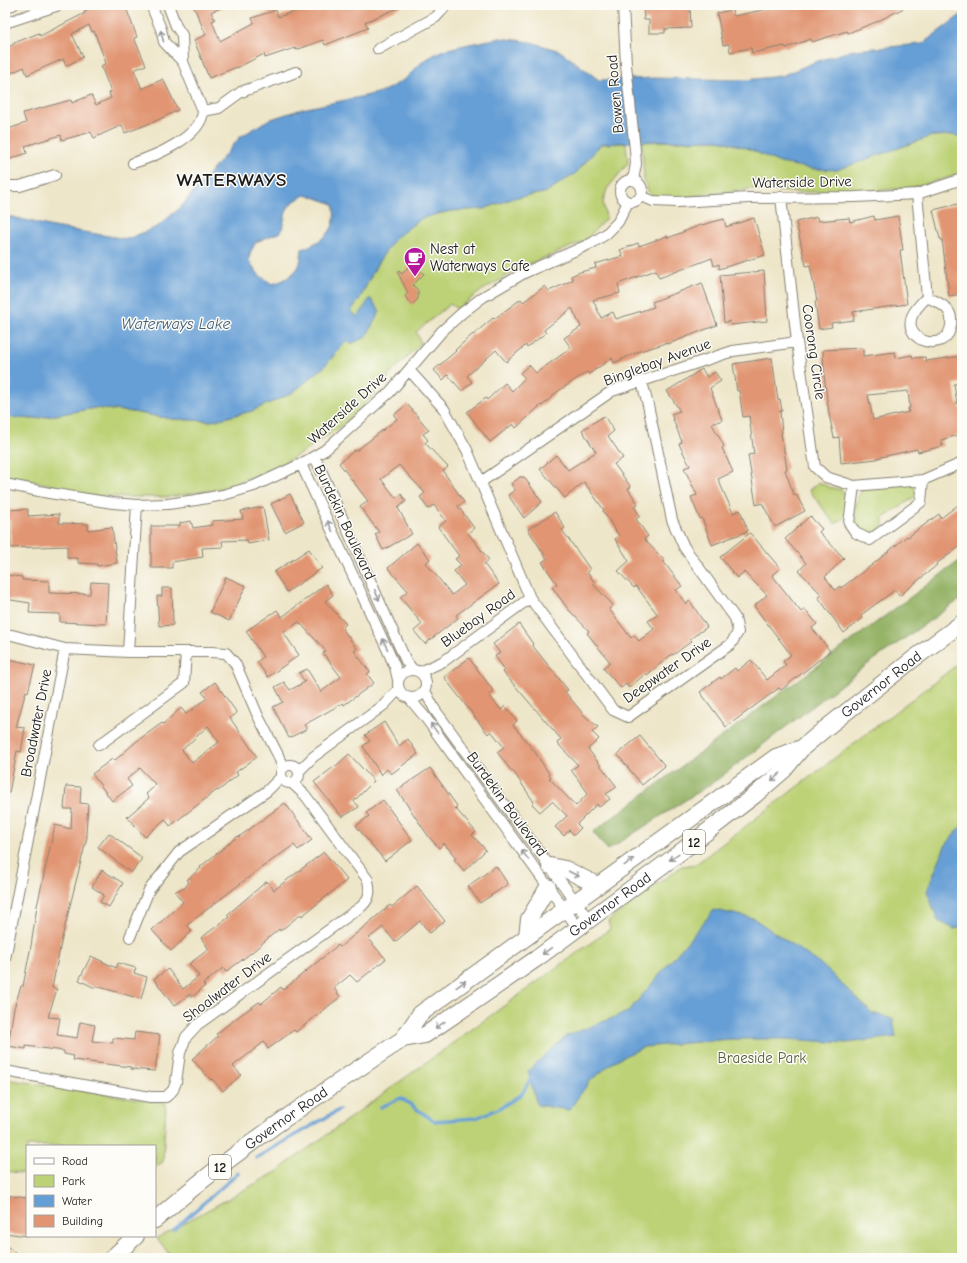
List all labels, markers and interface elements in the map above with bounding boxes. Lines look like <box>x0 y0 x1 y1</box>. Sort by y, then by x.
one-way arrow <box>158 30 166 43</box>
street label: Bowen Road <box>603 54 627 134</box>
district label: WATERWAYS <box>177 169 287 191</box>
street label: Waterside Drive <box>752 172 852 192</box>
place label: Nest at Waterways Cafe <box>430 240 530 275</box>
cafe icon: Nest at Waterways Cafe <box>402 245 428 278</box>
street label: Coorong Circle <box>798 303 830 401</box>
water label: Waterways Lake <box>121 315 231 333</box>
street label: Binglebay Avenue <box>601 334 714 390</box>
street label: Waterside Drive <box>304 368 390 448</box>
street label: Burdekin Boulevard <box>310 462 380 582</box>
one-way arrow <box>326 520 333 532</box>
street label: Bluebay Road <box>437 585 519 651</box>
one-way arrow <box>373 589 381 601</box>
street label: Deepwater Drive <box>619 633 715 707</box>
one-way arrow <box>381 638 388 650</box>
street label: Governor Road <box>837 647 925 722</box>
street label: Broadwater Drive <box>17 667 55 779</box>
one-way arrow <box>430 723 438 734</box>
street label: Burdekin Boulevard <box>463 748 551 860</box>
one-way arrow <box>771 772 781 782</box>
road number: 12 <box>683 830 705 854</box>
one-way arrow <box>521 850 529 861</box>
one-way arrow <box>669 853 680 862</box>
one-way arrow <box>623 858 634 867</box>
street label: Governor Road <box>565 868 654 941</box>
one-way arrow <box>568 871 580 878</box>
one-way arrow <box>541 947 552 955</box>
street label: Shoalwater Drive <box>179 948 275 1026</box>
one-way arrow <box>456 980 467 988</box>
one-way arrow <box>434 1021 445 1029</box>
park label: Braeside Park <box>717 1049 807 1067</box>
street label: Governor Road <box>241 1083 331 1154</box>
legend <box>26 1145 156 1237</box>
text: Road <box>62 1154 88 1168</box>
road number: 12 <box>209 1155 231 1179</box>
text: Park <box>62 1174 85 1188</box>
text: Water <box>62 1194 92 1208</box>
text: Building <box>62 1214 103 1228</box>

